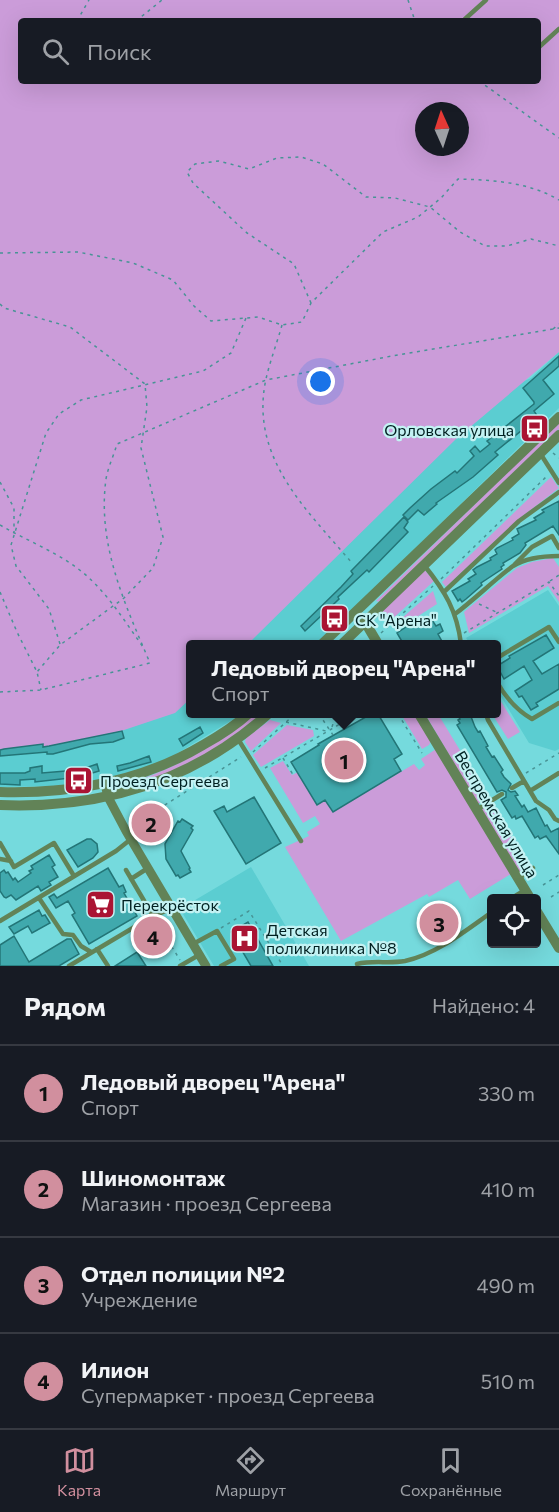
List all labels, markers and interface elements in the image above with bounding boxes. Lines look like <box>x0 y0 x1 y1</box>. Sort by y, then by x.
search box <box>18 18 541 84</box>
icon: search <box>39 35 72 68</box>
text: Поиск <box>87 38 152 65</box>
north arrow <box>415 102 469 156</box>
your location <box>306 367 335 396</box>
bus stop icon: Орловская улица <box>519 413 551 445</box>
place label: Орловская улица <box>384 420 514 439</box>
bus stop icon: СК "Арена" <box>318 603 350 635</box>
place label: СК "Арена" <box>355 610 437 629</box>
popup <box>186 640 501 718</box>
text: Ледовый дворец "Арена" <box>211 654 476 681</box>
text: Спорт <box>211 681 269 705</box>
pin: 1 <box>324 738 364 783</box>
street label: Веспремская улица <box>452 747 542 881</box>
bus stop icon: Проезд Сергеева <box>63 764 95 796</box>
place label: Проезд Сергеева <box>100 771 229 790</box>
pin: 2 <box>132 800 170 846</box>
supermarket icon: Перекрёсток <box>84 888 116 920</box>
map controls <box>487 894 541 948</box>
button: locate <box>487 894 541 948</box>
place label: Перекрёсток <box>121 895 219 914</box>
pin: 3 <box>420 900 458 946</box>
pin: 4 <box>134 914 172 958</box>
place label: Детская поликлиника №8 <box>266 920 397 957</box>
hospital icon: Детская поликлиника №8 <box>229 922 261 954</box>
text: Рядом <box>24 990 106 1021</box>
text: Найдено: 4 <box>432 993 535 1017</box>
text: Ледовый дворец "Арена" <box>81 1068 345 1095</box>
text: 1 <box>39 1081 48 1105</box>
text: 330 m <box>478 1081 535 1105</box>
text: Спорт <box>81 1095 139 1119</box>
text: Шиномонтаж <box>81 1164 226 1191</box>
text: 2 <box>38 1177 49 1201</box>
text: 410 m <box>481 1177 535 1201</box>
text: Магазин · проезд Сергеева <box>81 1191 332 1215</box>
text: Отдел полиции №2 <box>81 1260 285 1287</box>
text: 3 <box>38 1273 49 1297</box>
text: 490 m <box>477 1273 535 1297</box>
text: Учреждение <box>81 1287 198 1311</box>
text: Илион <box>81 1356 149 1383</box>
text: 4 <box>37 1369 50 1393</box>
text: 510 m <box>481 1369 535 1393</box>
text: Супермаркет · проезд Сергеева <box>81 1383 375 1407</box>
tab: Карта <box>57 1444 101 1499</box>
tab: Маршрут <box>215 1444 286 1499</box>
tab: Сохранённые <box>400 1444 502 1499</box>

